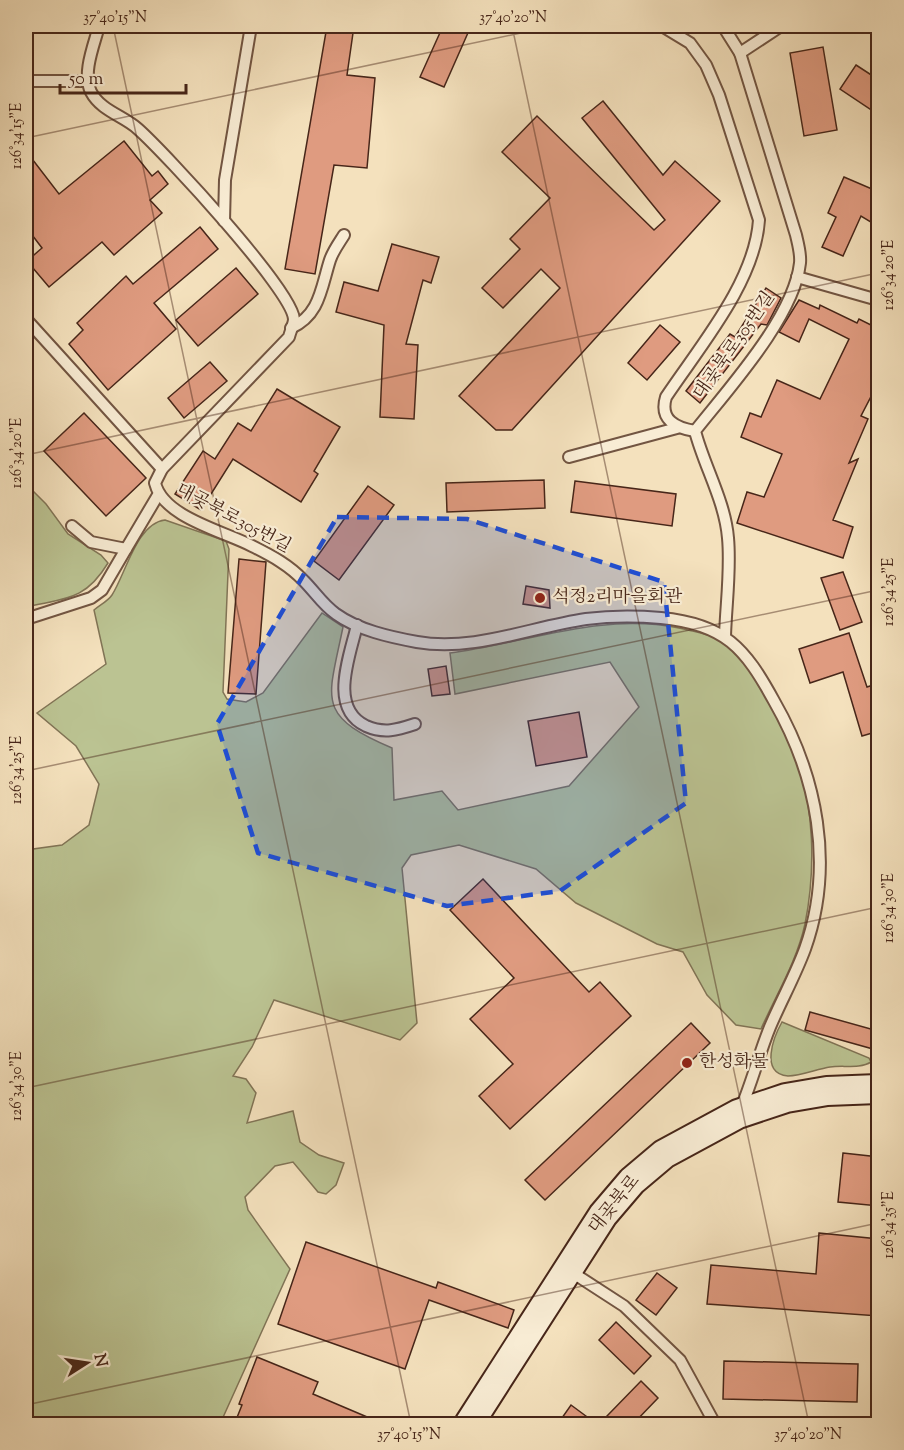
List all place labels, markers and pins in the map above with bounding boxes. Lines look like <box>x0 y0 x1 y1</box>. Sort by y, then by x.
place label: 석정2리마을회관 <box>552 585 683 611</box>
marker: 석정2리마을회관 <box>533 591 547 605</box>
place label: 한성화물 <box>699 1050 769 1076</box>
marker: 한성화물 <box>680 1056 694 1070</box>

